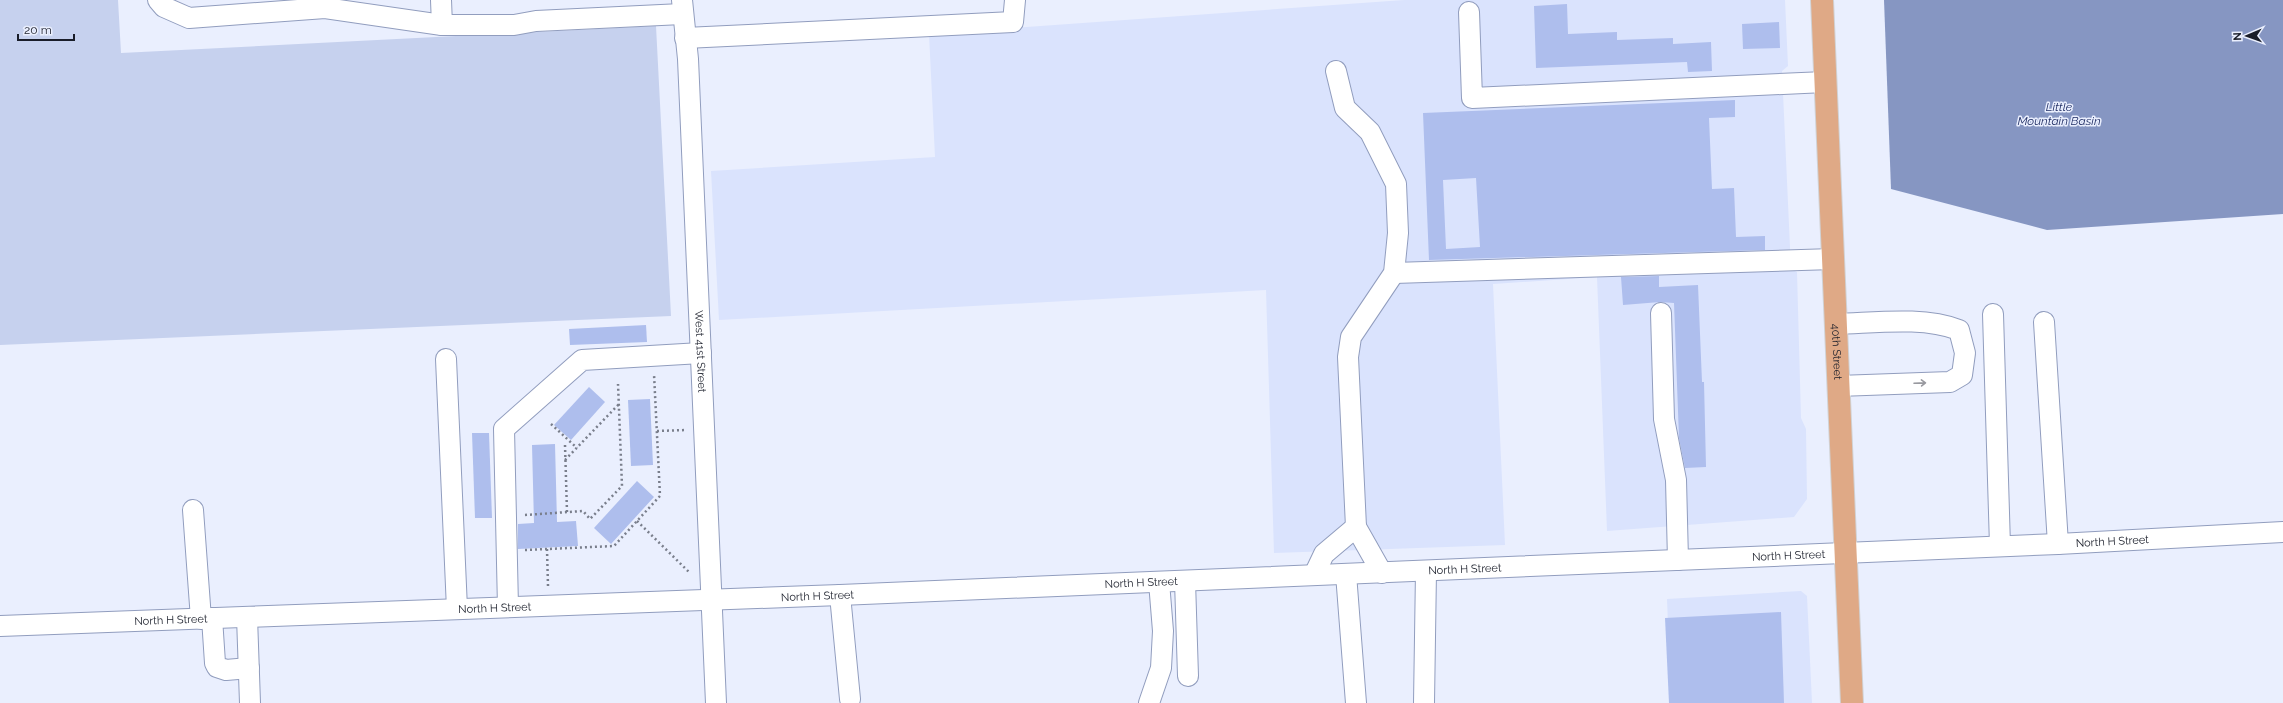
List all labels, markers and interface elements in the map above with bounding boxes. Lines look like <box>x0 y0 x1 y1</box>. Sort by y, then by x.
scale bar <box>18 16 74 42</box>
north arrow <box>2227 16 2267 56</box>
text: 20 m <box>24 23 52 37</box>
text: N <box>2231 32 2244 41</box>
water label: Little Mountain Basin <box>2017 100 2101 128</box>
street label: West 41st Street <box>692 310 709 393</box>
street label: 40th Street <box>1829 323 1845 380</box>
one-way arrow <box>1913 380 1926 387</box>
street label: North H Street <box>2075 533 2149 550</box>
street label: North H Street <box>1752 547 1826 563</box>
street label: North H Street <box>1428 561 1502 577</box>
street label: North H Street <box>1104 574 1178 590</box>
street label: North H Street <box>781 588 855 604</box>
street label: North H Street <box>458 600 532 616</box>
street label: North H Street <box>134 612 208 628</box>

